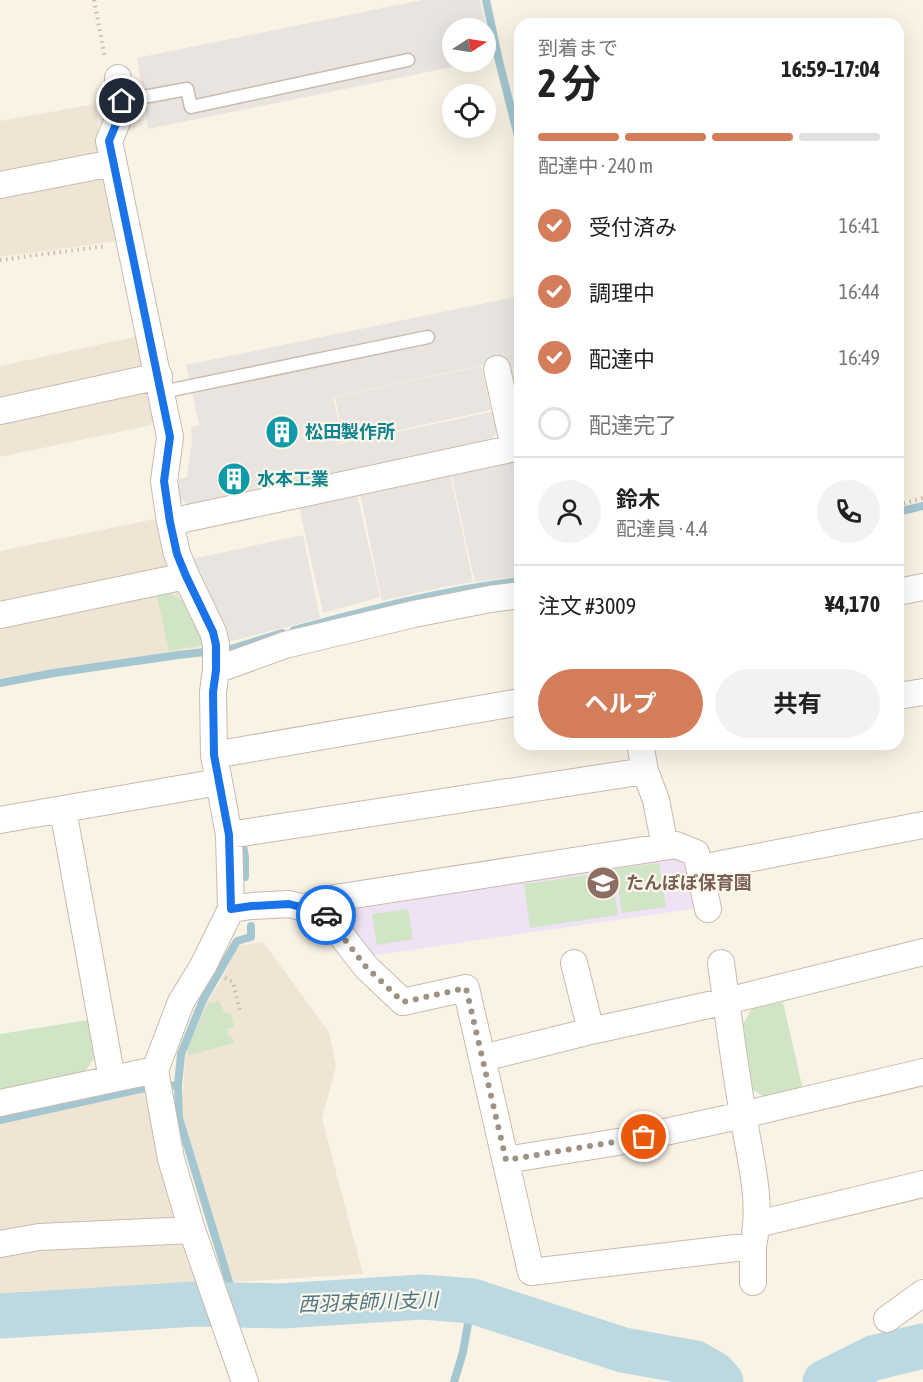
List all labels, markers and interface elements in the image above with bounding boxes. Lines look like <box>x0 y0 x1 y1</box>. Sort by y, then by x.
north arrow <box>442 18 496 72</box>
map controls <box>442 18 496 138</box>
text: 到着まで <box>538 36 618 59</box>
text: 16:59–17:04 <box>781 56 880 82</box>
text: 2 分 <box>538 61 601 105</box>
pin <box>96 75 147 126</box>
icon: home <box>105 84 138 117</box>
button: locate <box>442 84 496 138</box>
text: 配達中 · 240 m <box>538 154 653 177</box>
icon: check <box>538 209 571 242</box>
text: 受付済み <box>589 214 677 240</box>
text: 16:41 <box>839 214 880 237</box>
icon: check <box>538 275 571 308</box>
text: 調理中 <box>589 280 655 306</box>
text: 16:44 <box>839 280 880 303</box>
icon: check <box>538 341 571 374</box>
text: 配達中 <box>589 346 655 372</box>
text: 16:49 <box>839 346 880 369</box>
text: 配達完了 <box>589 412 677 438</box>
building icon: 松田製作所 <box>264 414 300 450</box>
place label: 松田製作所 <box>305 421 395 442</box>
building icon: 水本工業 <box>216 461 252 497</box>
place label: 水本工業 <box>257 468 329 489</box>
button: person <box>538 480 601 543</box>
button: phone <box>817 480 880 543</box>
text: 鈴木 <box>616 486 660 512</box>
text: 配達員 · 4.4 <box>616 517 708 540</box>
text: ¥4,170 <box>825 591 880 617</box>
text: 注文 #3009 <box>538 593 636 619</box>
button: ヘルプ <box>538 669 703 738</box>
button: 共有 <box>715 669 880 738</box>
school or university icon: たんぽぽ保育園 <box>585 865 621 901</box>
place label: たんぽぽ保育園 <box>626 872 752 893</box>
courier <box>296 885 356 945</box>
icon: car <box>310 899 343 932</box>
pin <box>618 1111 669 1162</box>
icon: bag <box>627 1120 660 1153</box>
water label: 西羽束師川支川 <box>298 1287 440 1315</box>

